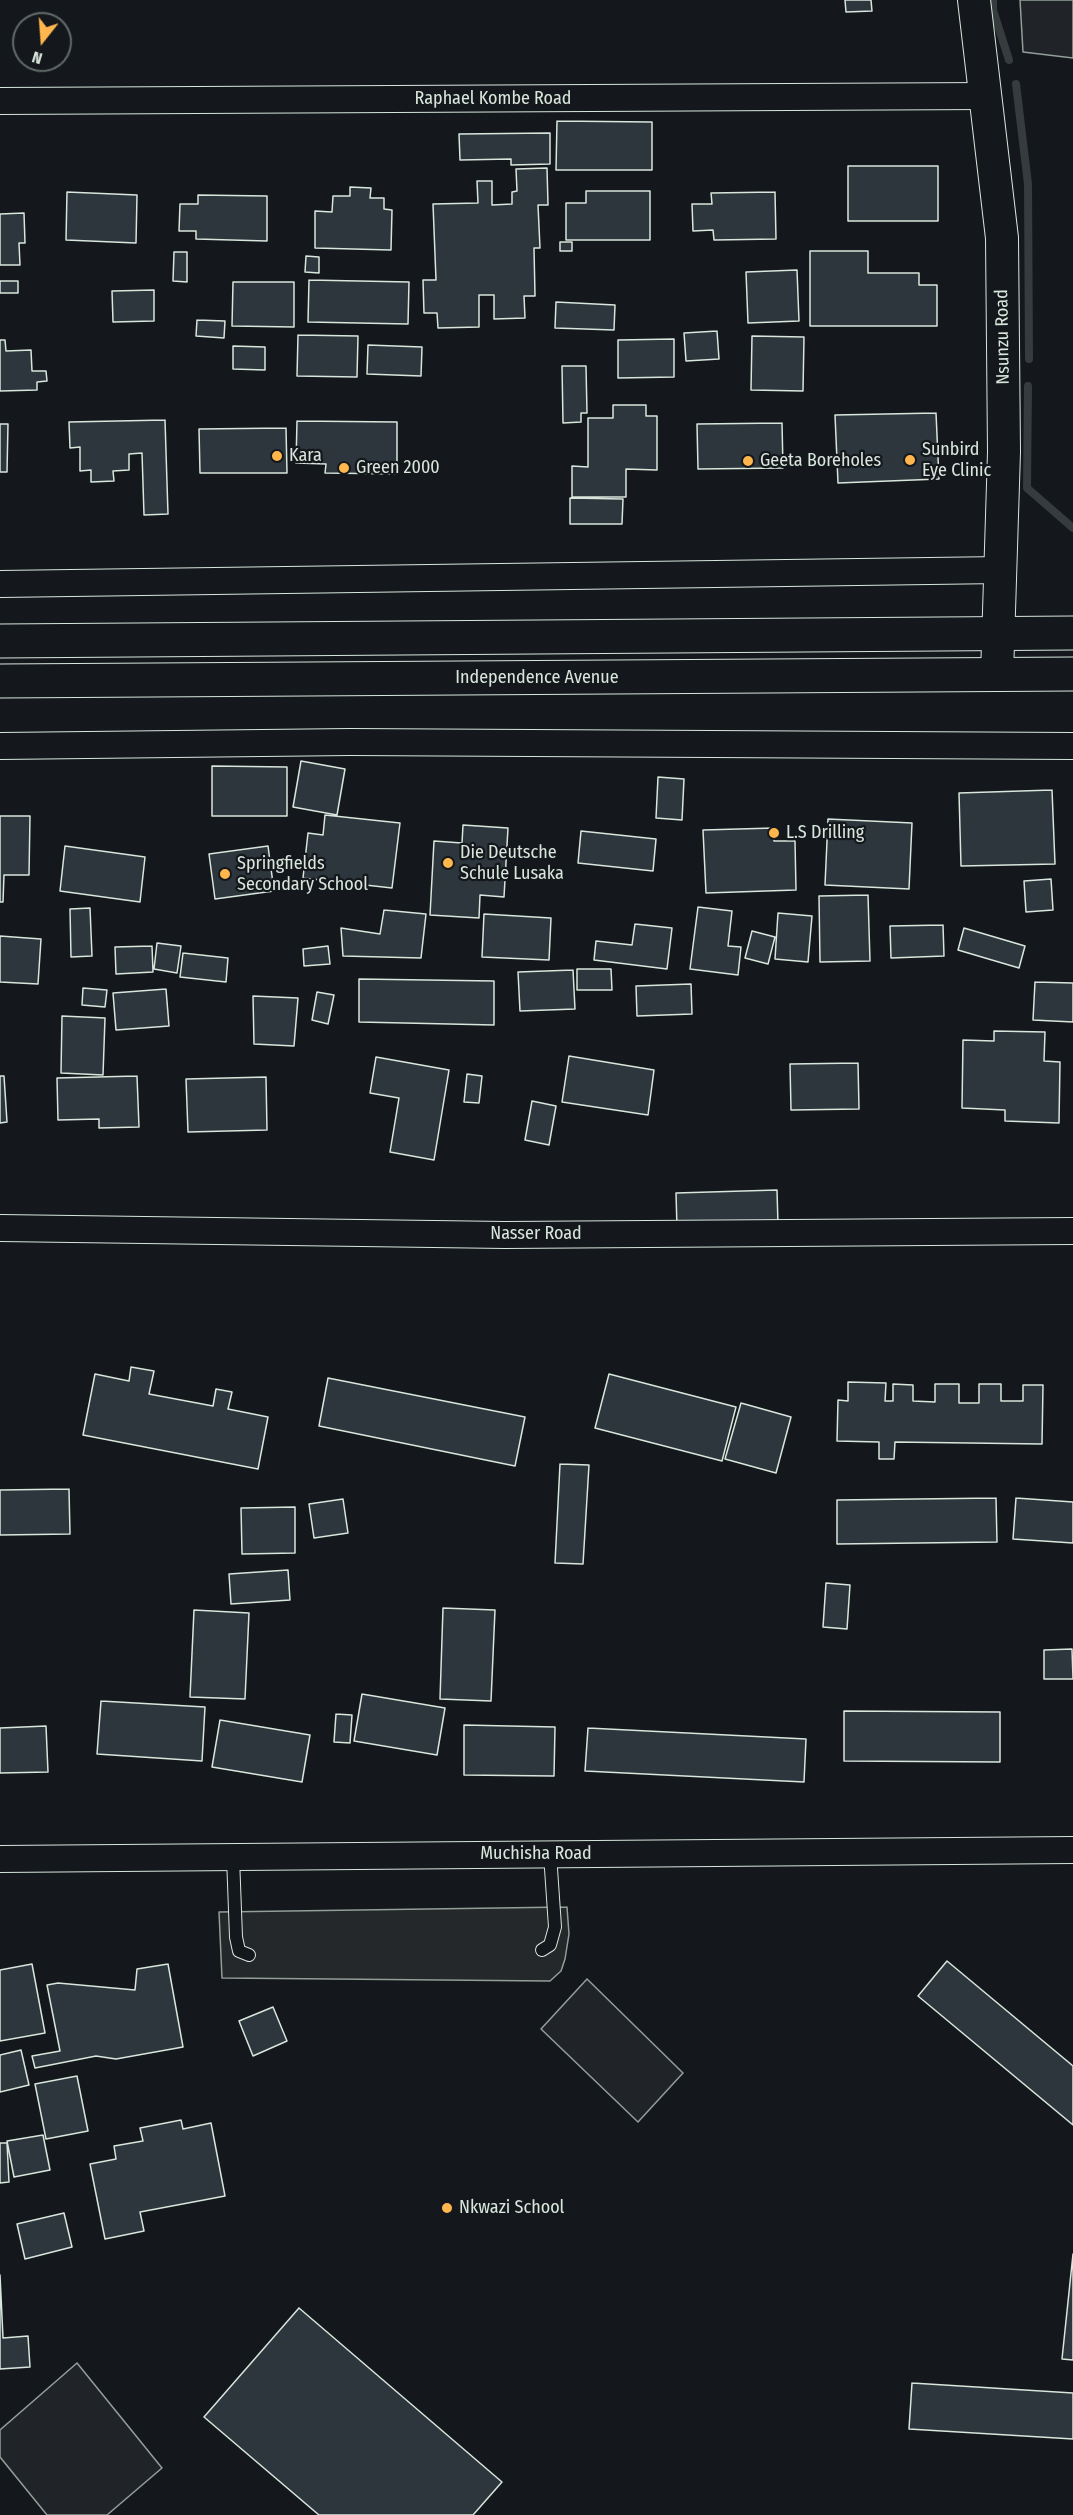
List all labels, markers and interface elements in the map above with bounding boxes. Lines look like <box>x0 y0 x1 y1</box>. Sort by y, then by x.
north arrow <box>12 12 72 72</box>
text: N <box>30 47 45 68</box>
street label: Raphael Kombe Road <box>415 88 571 110</box>
street label: Nsunzu Road <box>991 289 1015 385</box>
place label: Sunbird Eye Clinic <box>922 439 991 482</box>
place label: Kara <box>289 445 322 467</box>
marker: Kara <box>270 449 284 463</box>
place label: Geeta Boreholes <box>760 450 881 472</box>
marker: Sunbird Eye Clinic <box>903 453 917 467</box>
marker: Geeta Boreholes <box>741 454 755 468</box>
place label: Green 2000 <box>356 457 440 479</box>
marker: Green 2000 <box>337 461 351 475</box>
street label: Independence Avenue <box>455 667 619 689</box>
place label: L.S Drilling <box>786 822 864 844</box>
marker: L.S Drilling <box>767 826 781 840</box>
place label: Die Deutsche Schule Lusaka <box>460 842 564 884</box>
place label: Springfields Secondary School <box>237 853 368 896</box>
marker: Die Deutsche Schule Lusaka <box>441 856 455 870</box>
marker: Springfields Secondary School <box>218 867 232 881</box>
street label: Nasser Road <box>490 1223 582 1245</box>
street label: Muchisha Road <box>480 1843 592 1865</box>
place label: Nkwazi School <box>459 2197 564 2219</box>
marker: Nkwazi School <box>440 2201 454 2215</box>

